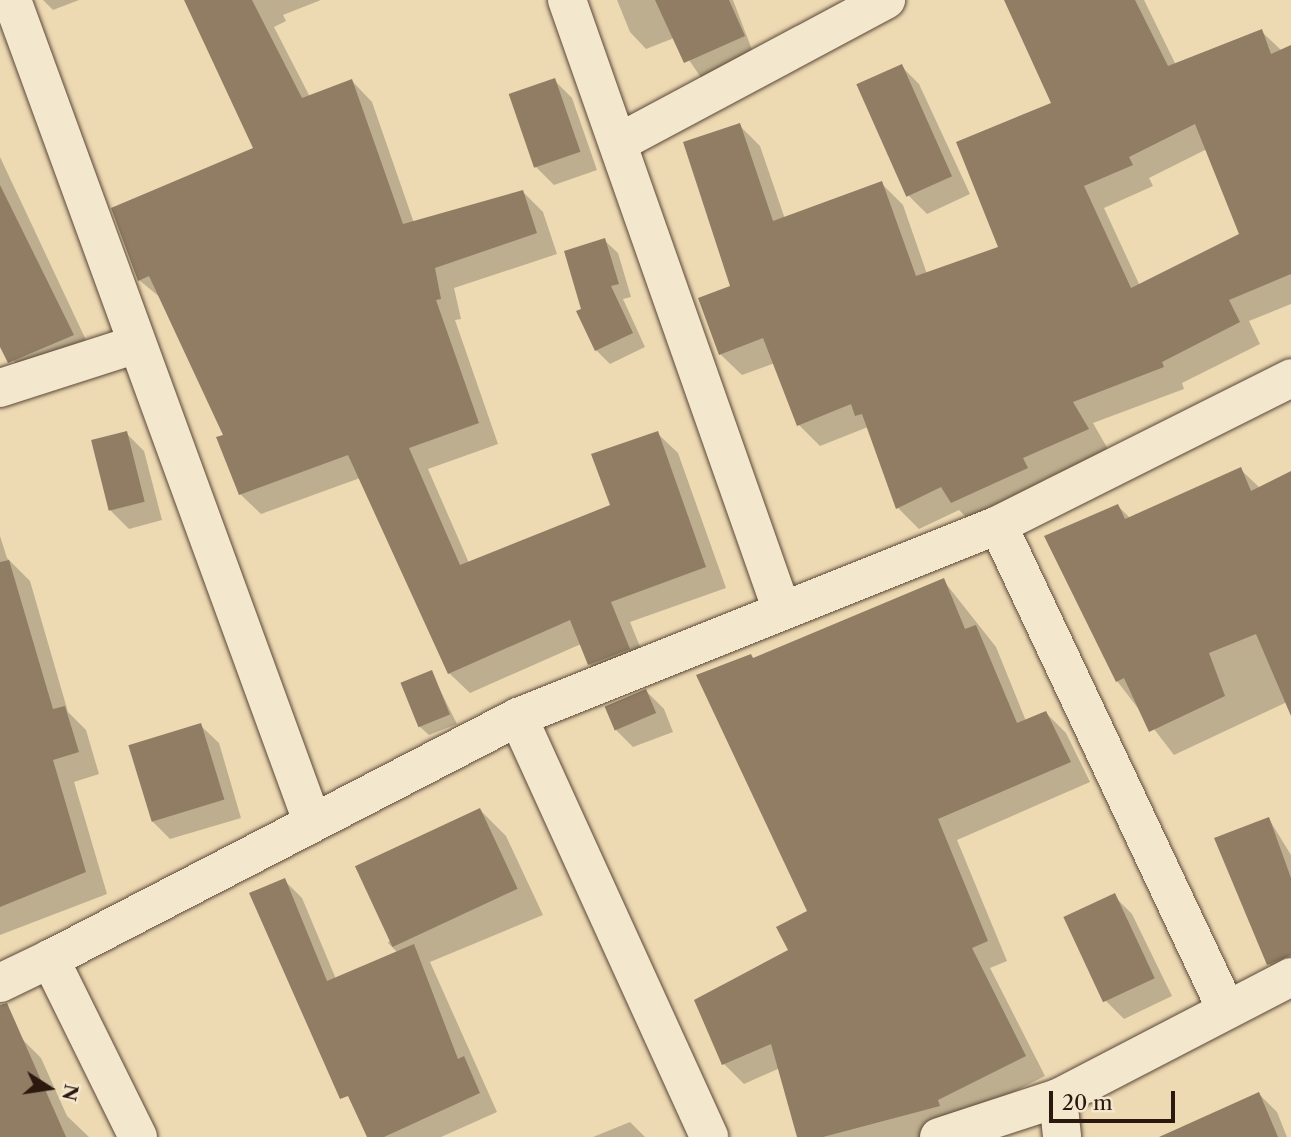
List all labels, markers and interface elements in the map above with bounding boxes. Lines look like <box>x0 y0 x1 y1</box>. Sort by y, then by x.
north arrow <box>14 1053 84 1123</box>
scale bar <box>1053 1078 1179 1122</box>
text: N <box>57 1082 83 1103</box>
text: 20 m <box>1062 1090 1113 1115</box>

